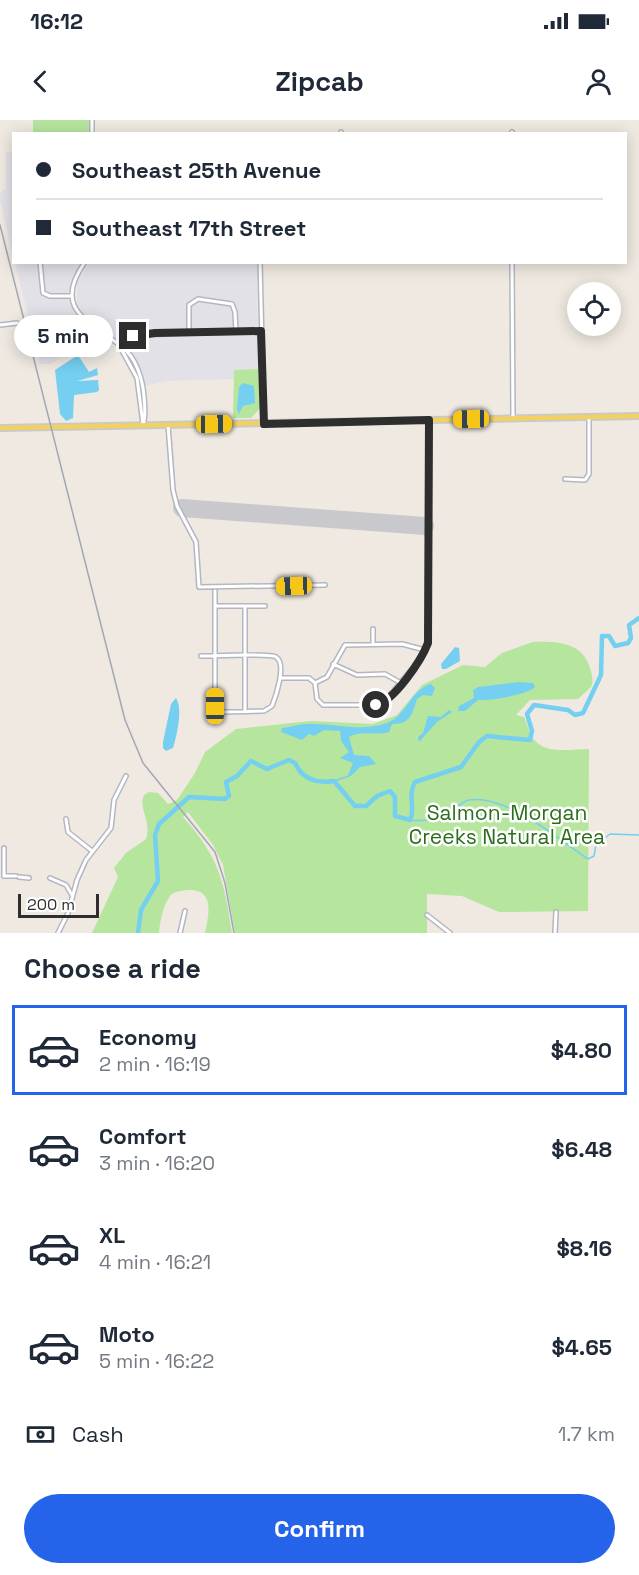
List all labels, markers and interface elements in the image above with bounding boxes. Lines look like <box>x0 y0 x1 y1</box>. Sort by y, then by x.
text: 16:12 <box>30 7 83 35</box>
text: Zipcab <box>275 64 364 99</box>
icon: back <box>24 65 57 98</box>
icon: person <box>582 65 615 98</box>
text: Southeast 25th Avenue <box>72 156 321 184</box>
text: Southeast 17th Street <box>72 214 306 242</box>
map controls <box>567 282 621 336</box>
button: locate <box>567 282 621 336</box>
callout: 5 min <box>13 315 112 357</box>
route end <box>119 322 146 349</box>
text: 5 min <box>38 323 89 349</box>
car <box>453 410 489 428</box>
car <box>196 415 232 433</box>
car <box>276 576 312 596</box>
car <box>206 688 224 724</box>
route start <box>362 691 389 718</box>
park label: Salmon-Morgan Creeks Natural Area <box>409 799 605 850</box>
scale bar <box>18 891 99 918</box>
text: 200 m <box>27 894 75 915</box>
text: Choose a ride <box>24 951 201 986</box>
icon: car <box>27 1023 81 1077</box>
text: Economy <box>99 1023 197 1051</box>
text: $4.80 <box>551 1036 612 1064</box>
text: 2 min · 16:19 <box>99 1051 211 1077</box>
icon: car <box>27 1122 81 1176</box>
text: Comfort <box>99 1122 187 1150</box>
text: $6.48 <box>551 1135 612 1163</box>
text: 3 min · 16:20 <box>99 1150 215 1176</box>
icon: car <box>27 1221 81 1275</box>
text: XL <box>99 1221 125 1249</box>
text: $8.16 <box>557 1234 612 1262</box>
text: 4 min · 16:21 <box>99 1249 211 1275</box>
icon: car <box>27 1320 81 1374</box>
text: Moto <box>99 1320 155 1348</box>
text: $4.65 <box>552 1333 612 1361</box>
text: 5 min · 16:22 <box>99 1348 214 1374</box>
icon: cash <box>24 1418 57 1451</box>
text: Cash <box>72 1420 124 1448</box>
text: 1.7 km <box>558 1421 615 1447</box>
button: Confirm <box>24 1494 615 1563</box>

